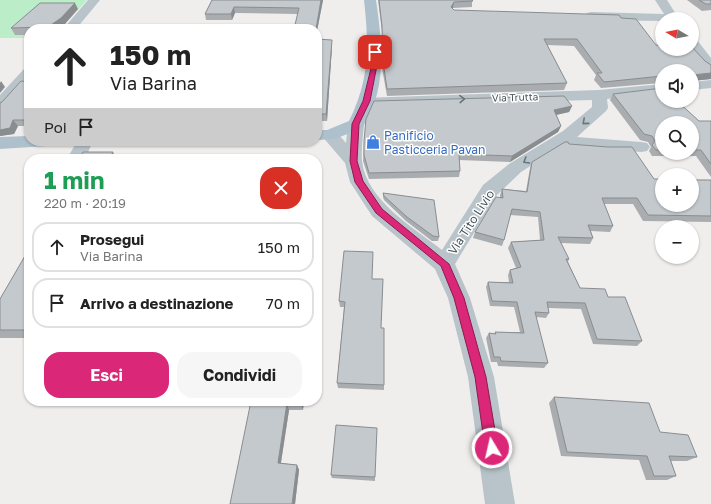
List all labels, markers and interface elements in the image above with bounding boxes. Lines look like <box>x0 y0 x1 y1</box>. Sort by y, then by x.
north arrow <box>655 12 699 56</box>
map controls <box>655 12 699 264</box>
pin <box>358 35 392 69</box>
text: 150 m <box>110 38 191 71</box>
icon: ahead <box>44 40 96 92</box>
icon: arrive <box>364 41 386 63</box>
button: sound <box>655 64 699 108</box>
text: Via Barina <box>110 72 197 94</box>
street label: Via Trutta <box>492 90 538 104</box>
one-way arrow <box>459 95 465 103</box>
icon: arrive <box>75 116 97 138</box>
button: search <box>655 116 699 160</box>
one-way arrow <box>583 117 590 124</box>
text: Poi <box>44 118 67 136</box>
place label: Panificio Pasticceria Pavan <box>384 128 485 157</box>
shop icon: Panificio Pasticceria Pavan <box>365 134 381 150</box>
one-way arrow <box>523 157 530 164</box>
text: 1 min <box>44 165 104 194</box>
button: close <box>260 167 302 209</box>
button: + <box>655 168 699 212</box>
street label: Via Tito Livio <box>445 187 497 257</box>
text: 220 m · 20:19 <box>44 195 126 211</box>
button: − <box>655 220 699 264</box>
text: Prosegui <box>80 230 144 248</box>
icon: ahead <box>46 236 68 258</box>
text: 150 m <box>258 238 300 256</box>
text: Via Barina <box>80 248 143 264</box>
icon: arrive <box>46 292 68 314</box>
text: Arrivo a destinazione <box>80 294 233 312</box>
text: 70 m <box>266 294 300 312</box>
button: Esci <box>44 352 169 398</box>
button: Condividi <box>177 352 302 398</box>
position arrow <box>471 427 513 469</box>

